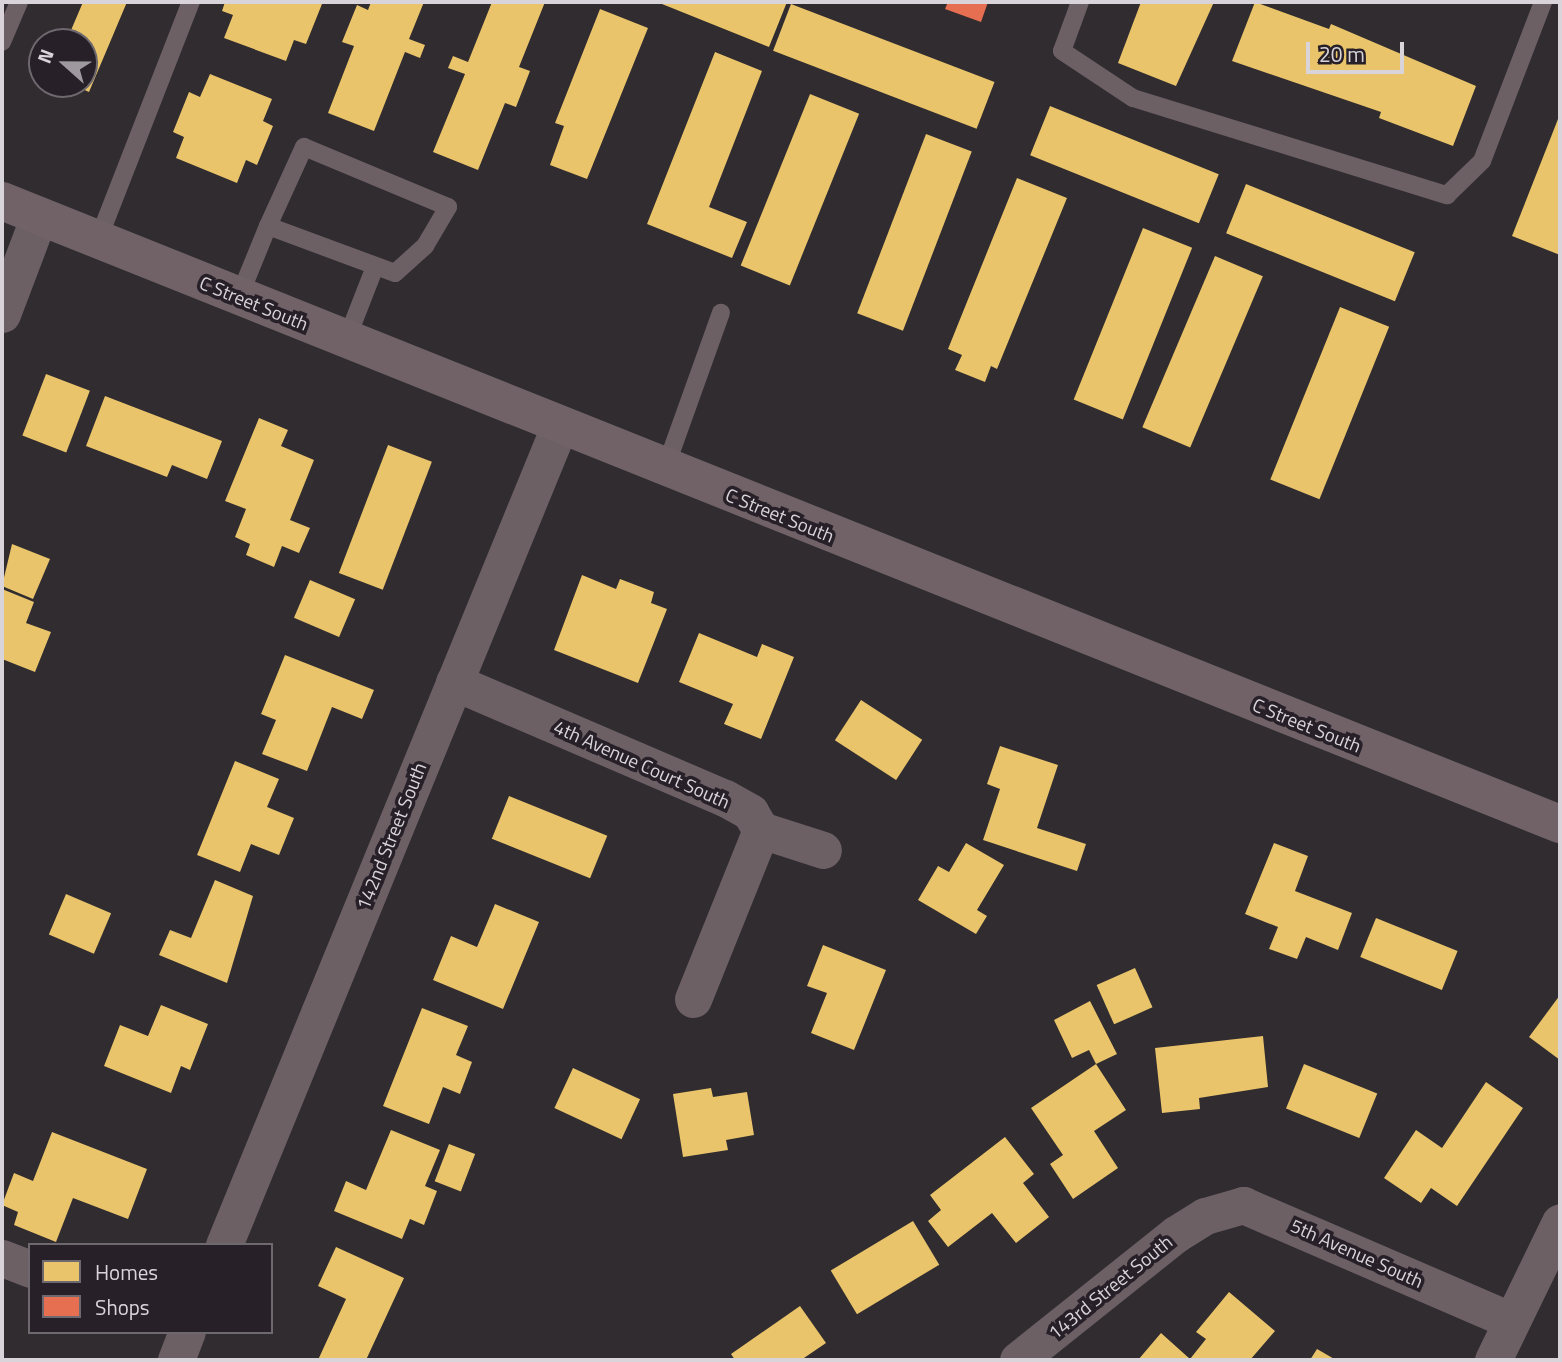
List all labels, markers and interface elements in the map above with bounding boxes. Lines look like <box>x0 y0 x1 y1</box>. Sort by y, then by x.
north arrow <box>28 28 98 98</box>
scale bar <box>1310 28 1408 72</box>
text: 20 m <box>1319 38 1365 70</box>
text: N <box>29 45 61 67</box>
street label: C Street South <box>196 271 312 335</box>
street label: C Street South <box>722 483 838 547</box>
street label: C Street South <box>1249 693 1365 757</box>
street label: 4th Avenue Court South <box>550 715 734 813</box>
street label: 142nd Street South <box>351 759 431 913</box>
street label: 5th Avenue South <box>1287 1214 1427 1292</box>
street label: 143rd Street South <box>1043 1230 1177 1344</box>
legend <box>28 1243 273 1334</box>
text: Homes <box>95 1256 158 1288</box>
text: Shops <box>95 1291 150 1323</box>

